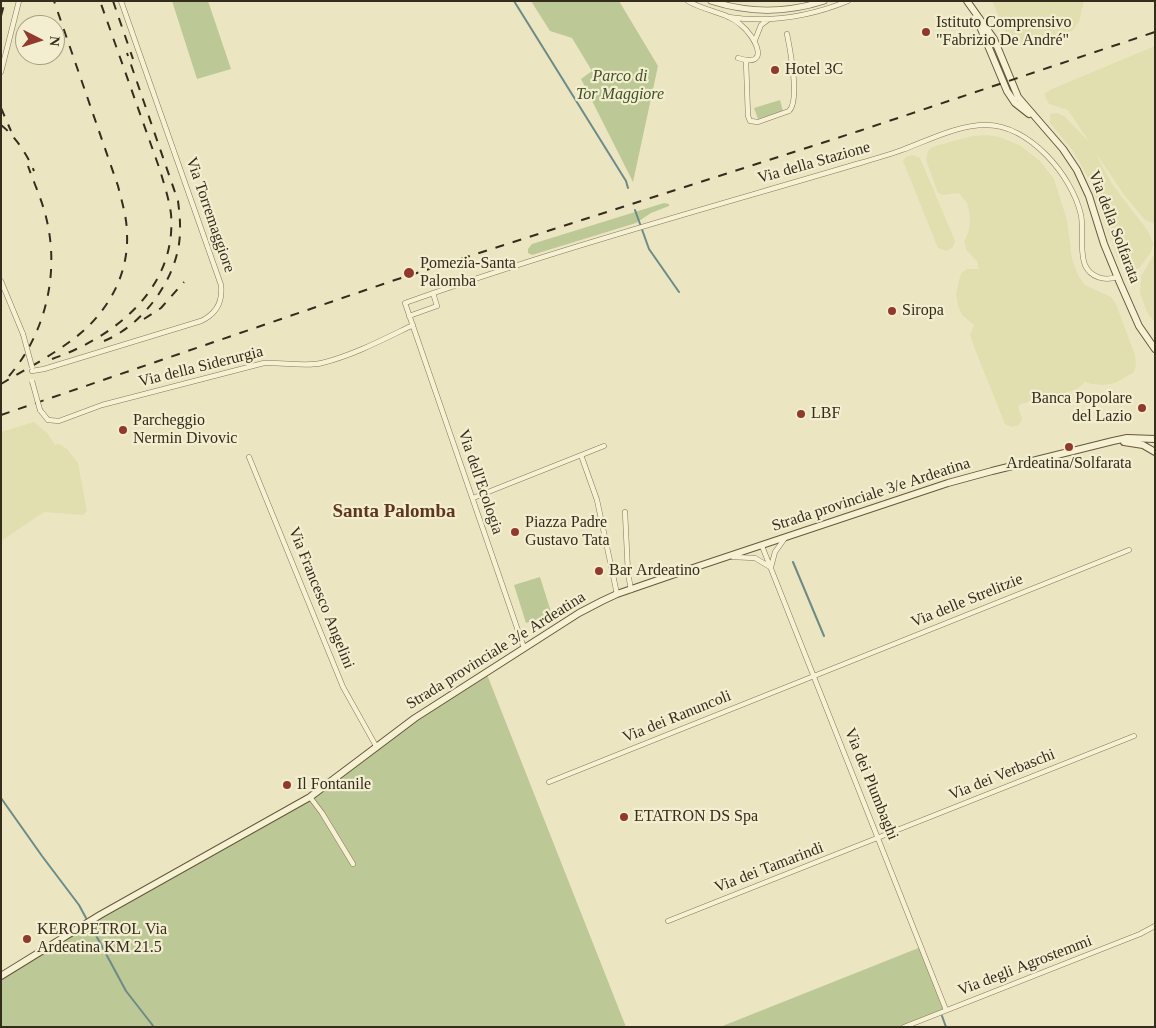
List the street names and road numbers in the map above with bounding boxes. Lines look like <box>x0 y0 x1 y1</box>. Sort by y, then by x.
street label: Via della Stazione <box>755 138 873 188</box>
street label: Via Torremaggiore <box>181 155 239 275</box>
street label: Via della Solfarata <box>1084 168 1144 286</box>
street label: Via della Siderurgia <box>137 342 265 392</box>
street label: Via dell'Ecologia <box>453 427 507 537</box>
street label: Strada provinciale 3/e Ardeatina <box>769 454 973 536</box>
street label: Via Francesco Angelini <box>284 524 358 672</box>
street label: Via delle Strelitzie <box>908 570 1026 632</box>
street label: Strada provinciale 3/e Ardeatina <box>403 588 589 714</box>
street label: Via dei Ranuncoli <box>620 686 734 748</box>
street label: Via dei Plumbaghi <box>840 725 902 843</box>
street label: Via dei Verbaschi <box>946 745 1058 805</box>
street label: Via dei Tamarindi <box>712 838 826 898</box>
street label: Via degli Agrostemmi <box>955 932 1095 1000</box>

